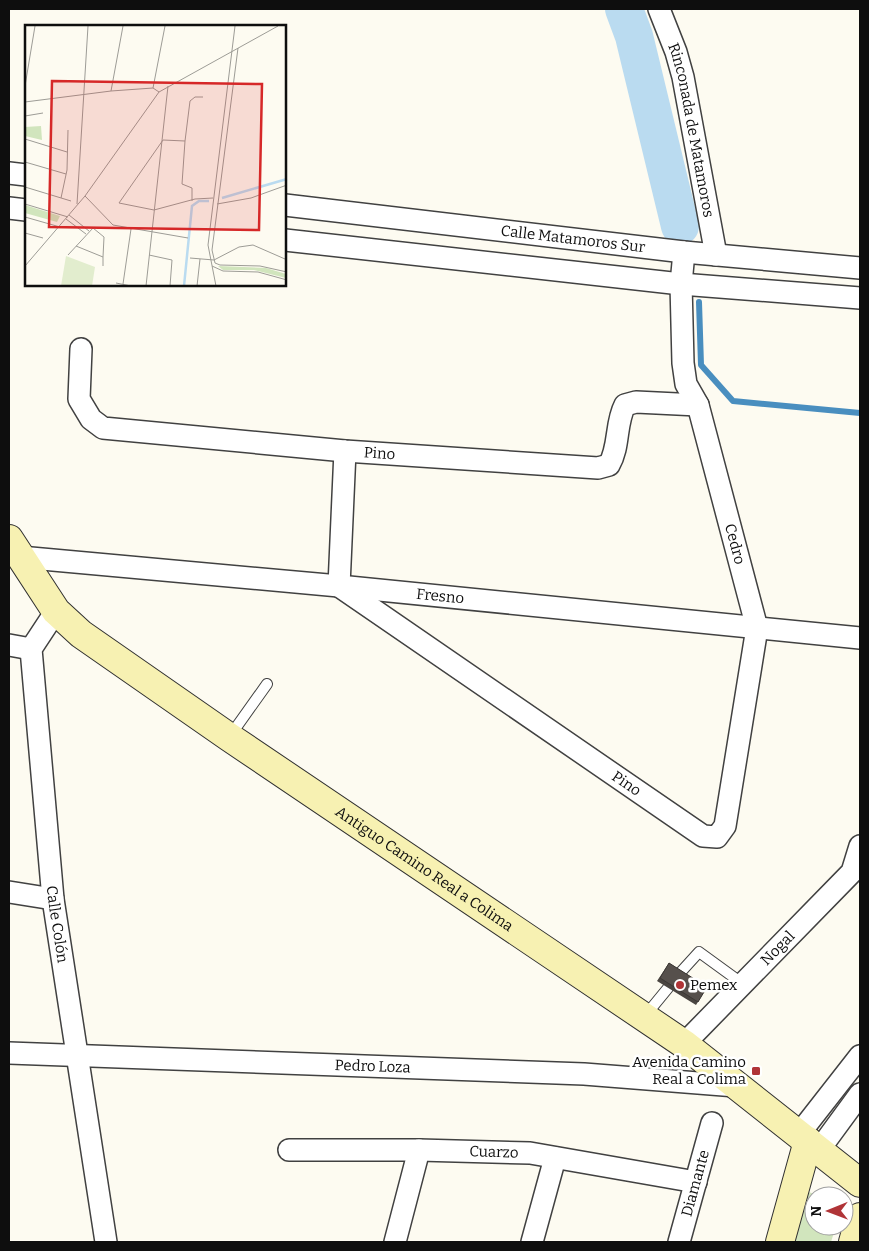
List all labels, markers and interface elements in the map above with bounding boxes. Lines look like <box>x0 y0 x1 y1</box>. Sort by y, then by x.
inset map <box>25 25 286 286</box>
street label: Rinconada de Matamoros <box>664 40 718 219</box>
street label: Calle Matamoros Sur <box>500 221 646 256</box>
street label: Pino <box>363 443 396 463</box>
street label: Cedro <box>721 522 749 566</box>
street label: Fresno <box>415 585 465 607</box>
street label: Pino <box>609 767 645 800</box>
street label: Antiguo Camino Real a Colima <box>332 803 517 935</box>
street label: Calle Colón <box>43 885 72 965</box>
street label: Nogal <box>757 927 798 969</box>
place label: Pemex <box>690 976 738 994</box>
marker: Pemex <box>674 979 686 991</box>
place label: Avenida Camino Real a Colima <box>632 1053 746 1088</box>
street label: Pedro Loza <box>334 1056 411 1077</box>
marker: Avenida Camino Real a Colima <box>750 1065 762 1077</box>
street label: Cuarzo <box>469 1142 519 1162</box>
street label: Diamante <box>677 1148 713 1219</box>
north arrow <box>804 1186 854 1236</box>
text: N <box>808 1205 825 1217</box>

